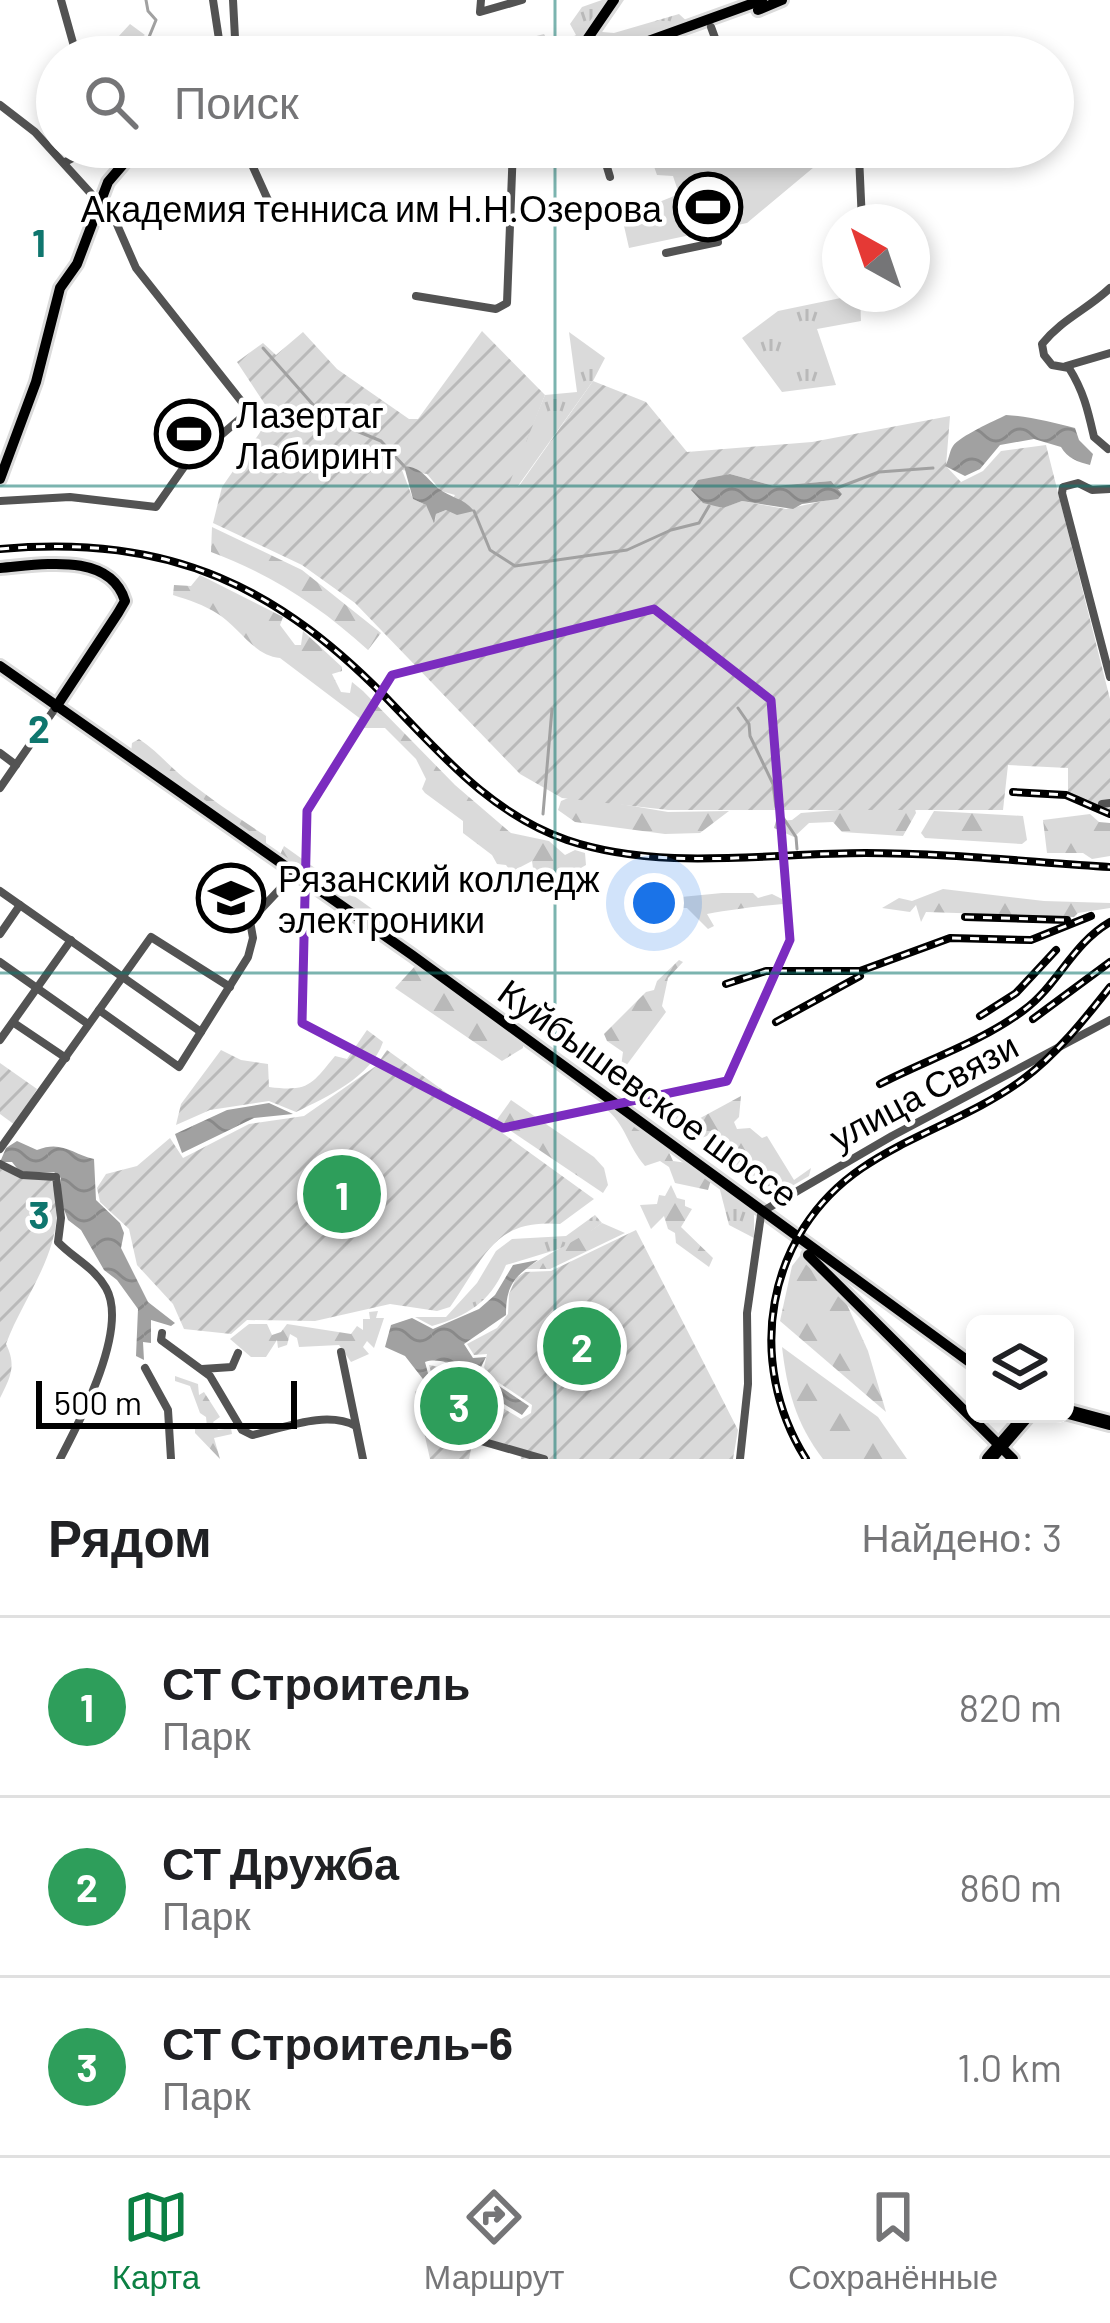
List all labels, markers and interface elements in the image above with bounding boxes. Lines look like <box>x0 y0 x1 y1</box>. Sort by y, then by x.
search box <box>36 36 1074 168</box>
icon: search <box>78 69 144 135</box>
text: Поиск <box>174 74 299 128</box>
sports icon: Академия тенниса им Н.Н.Озерова <box>673 172 743 242</box>
place label: Академия тенниса им Н.Н.Озерова <box>81 186 663 230</box>
north arrow <box>822 204 930 312</box>
text: 1 <box>32 218 46 265</box>
place label: Лазертаг Лабиринт <box>236 392 397 477</box>
sports icon: Лазертаг Лабиринт <box>154 399 224 469</box>
text: 2 <box>28 704 50 751</box>
place label: Рязанский колледж электроники <box>278 856 600 941</box>
school or university icon: Рязанский колледж электроники <box>196 863 266 933</box>
your location <box>624 873 684 933</box>
street label: Куйбышевское шоссе <box>490 969 807 1216</box>
street label: улица Связи <box>822 1022 1025 1158</box>
pin: 1 <box>303 1149 381 1239</box>
text: 3 <box>28 1190 50 1237</box>
pin: 2 <box>543 1301 621 1391</box>
map controls <box>966 1315 1074 1423</box>
button: layers <box>966 1315 1074 1423</box>
pin: 3 <box>420 1361 498 1451</box>
scale bar <box>36 1375 297 1428</box>
text: 500 m <box>54 1382 142 1422</box>
text: Рядом <box>48 1506 212 1567</box>
text: Найдено: 3 <box>862 1513 1062 1560</box>
text: СТ Строитель <box>162 1655 470 1709</box>
text: 1 <box>80 1683 94 1730</box>
text: 820 m <box>959 1683 1062 1730</box>
text: Парк <box>162 1711 250 1758</box>
text: СТ Дружба <box>162 1835 399 1889</box>
text: 2 <box>76 1863 98 1910</box>
text: 860 m <box>960 1863 1062 1910</box>
text: Парк <box>162 1891 250 1938</box>
text: СТ Строитель-6 <box>162 2015 513 2069</box>
text: 3 <box>76 2043 98 2090</box>
text: 1.0 km <box>957 2043 1062 2090</box>
text: Парк <box>162 2071 250 2118</box>
tab: Карта <box>112 2184 200 2297</box>
tab: Маршрут <box>424 2184 564 2297</box>
tab: Сохранённые <box>788 2184 998 2297</box>

